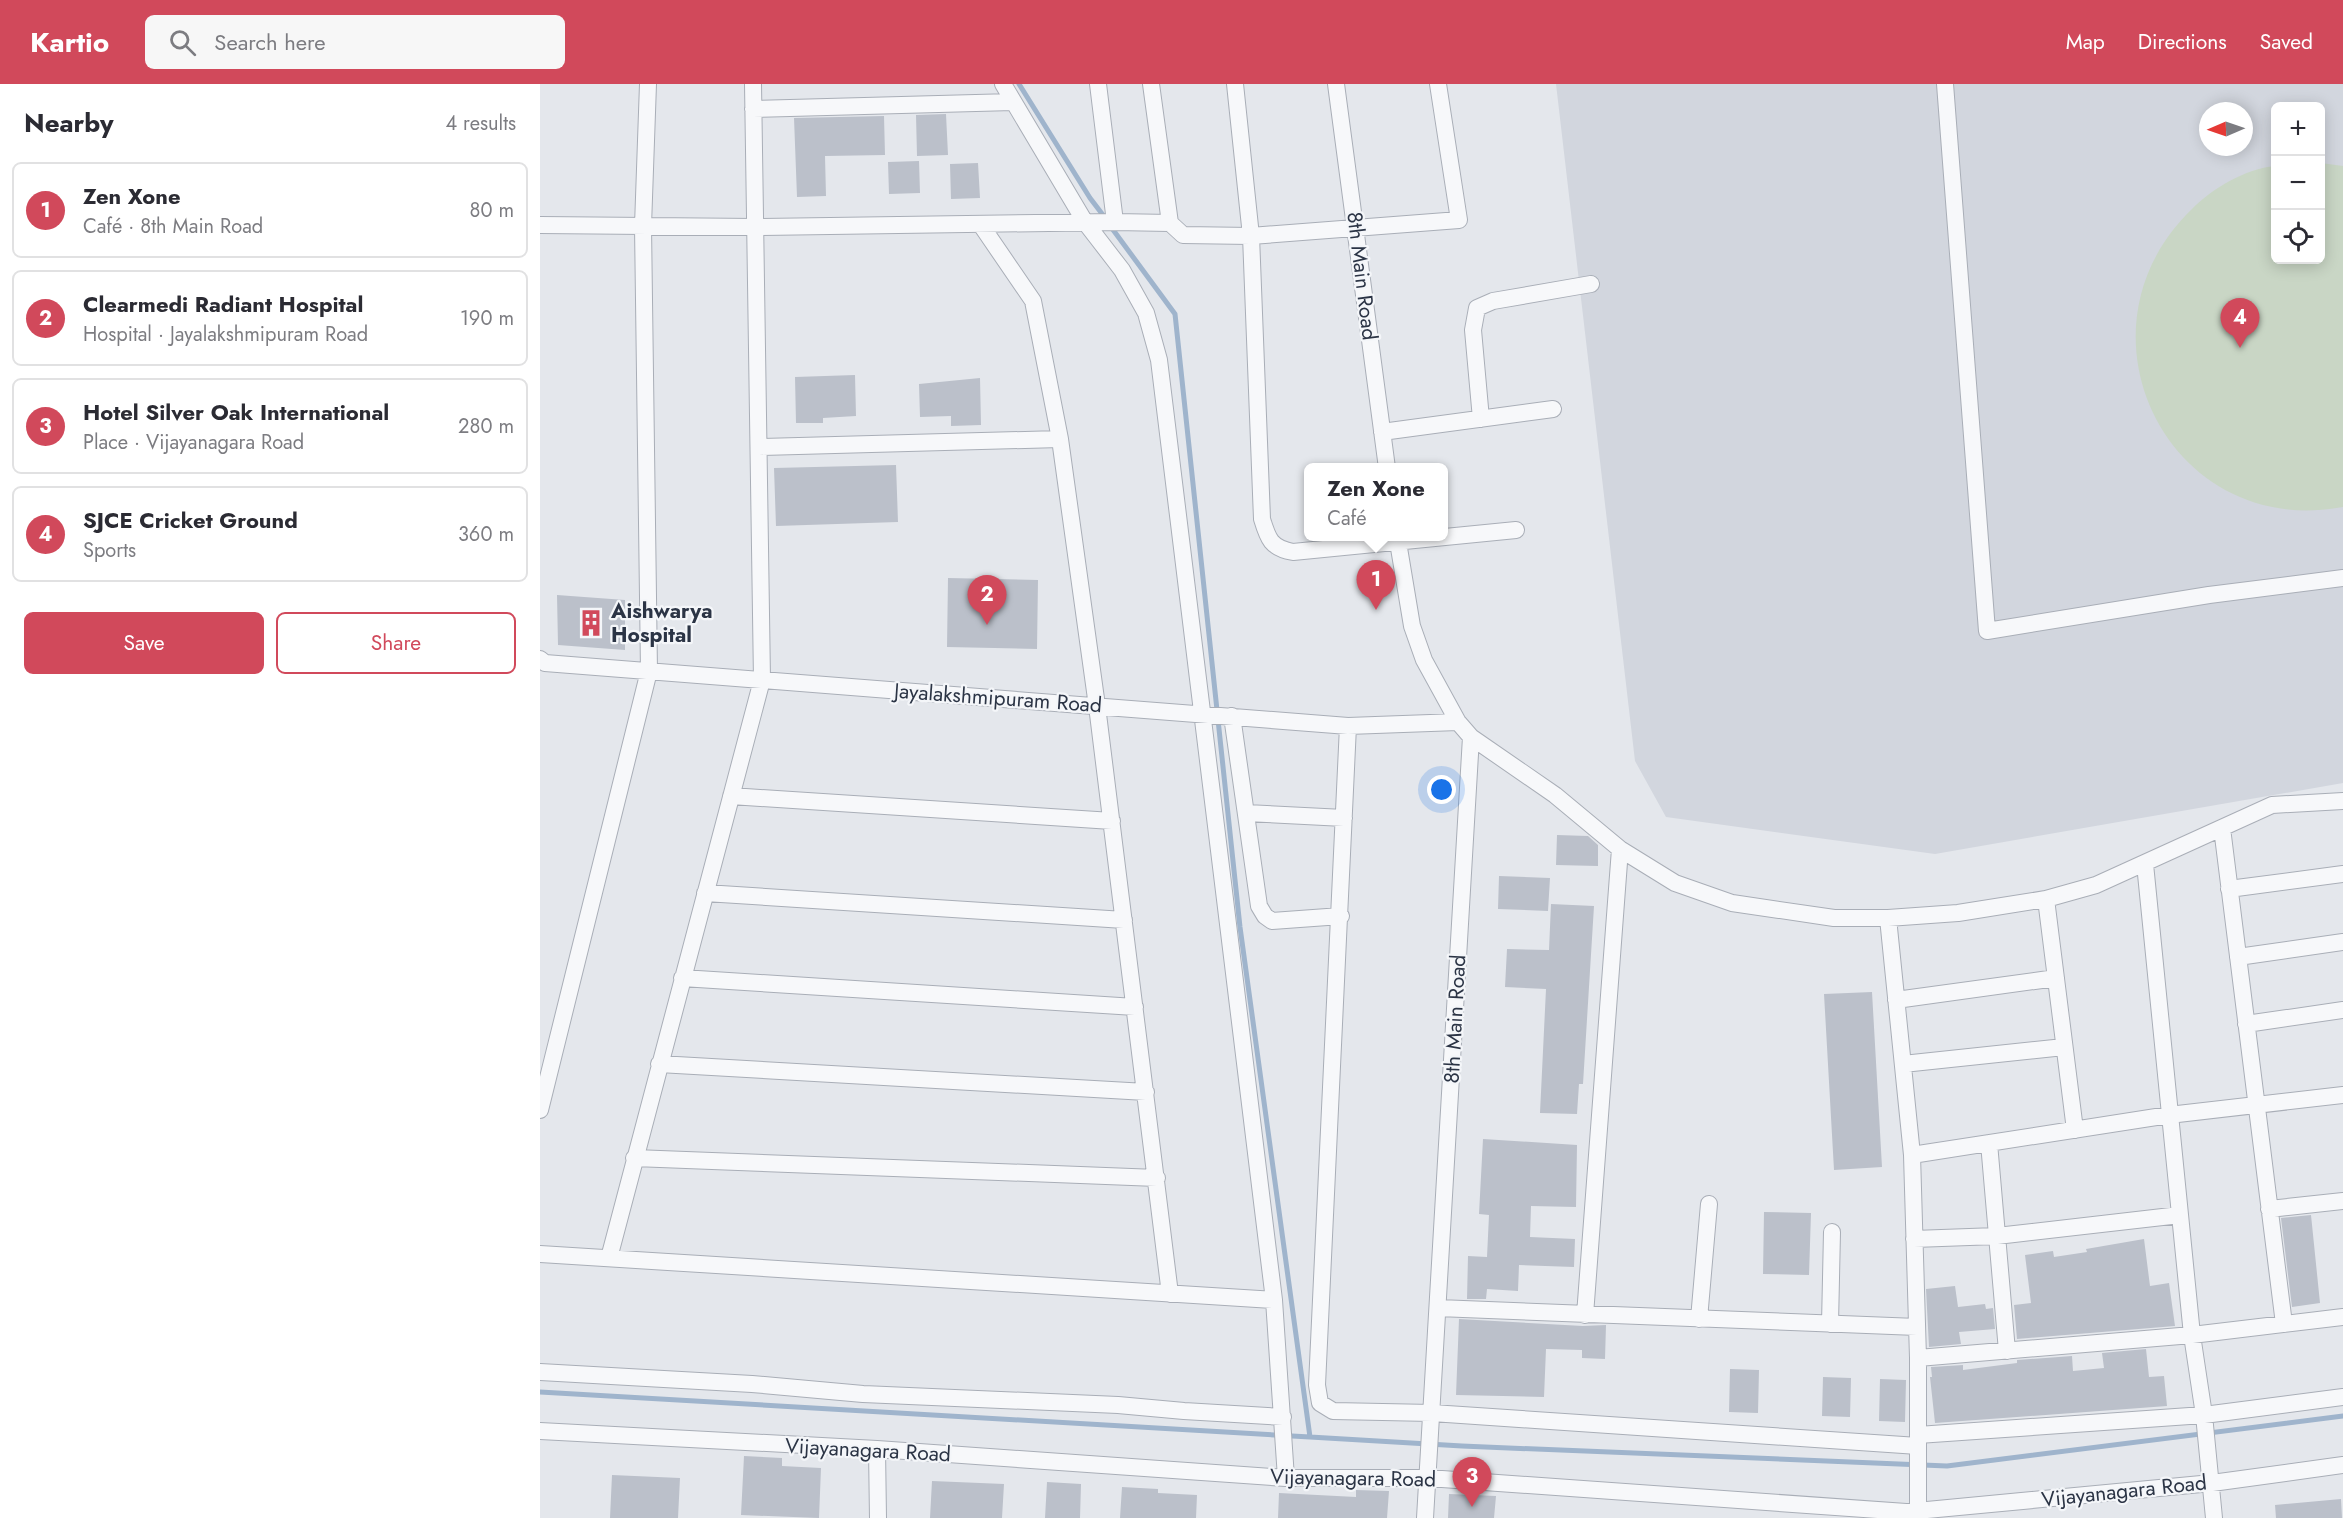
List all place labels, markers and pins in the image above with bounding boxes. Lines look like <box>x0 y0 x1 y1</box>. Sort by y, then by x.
pin: 4 <box>2220 298 2260 348</box>
pin: 1 <box>1356 560 1396 610</box>
pin: 2 <box>968 576 1006 625</box>
place label: Aishwarya Hospital <box>610 596 712 650</box>
building icon: Aishwarya Hospital <box>576 608 606 638</box>
pin: 3 <box>1452 1458 1492 1507</box>

